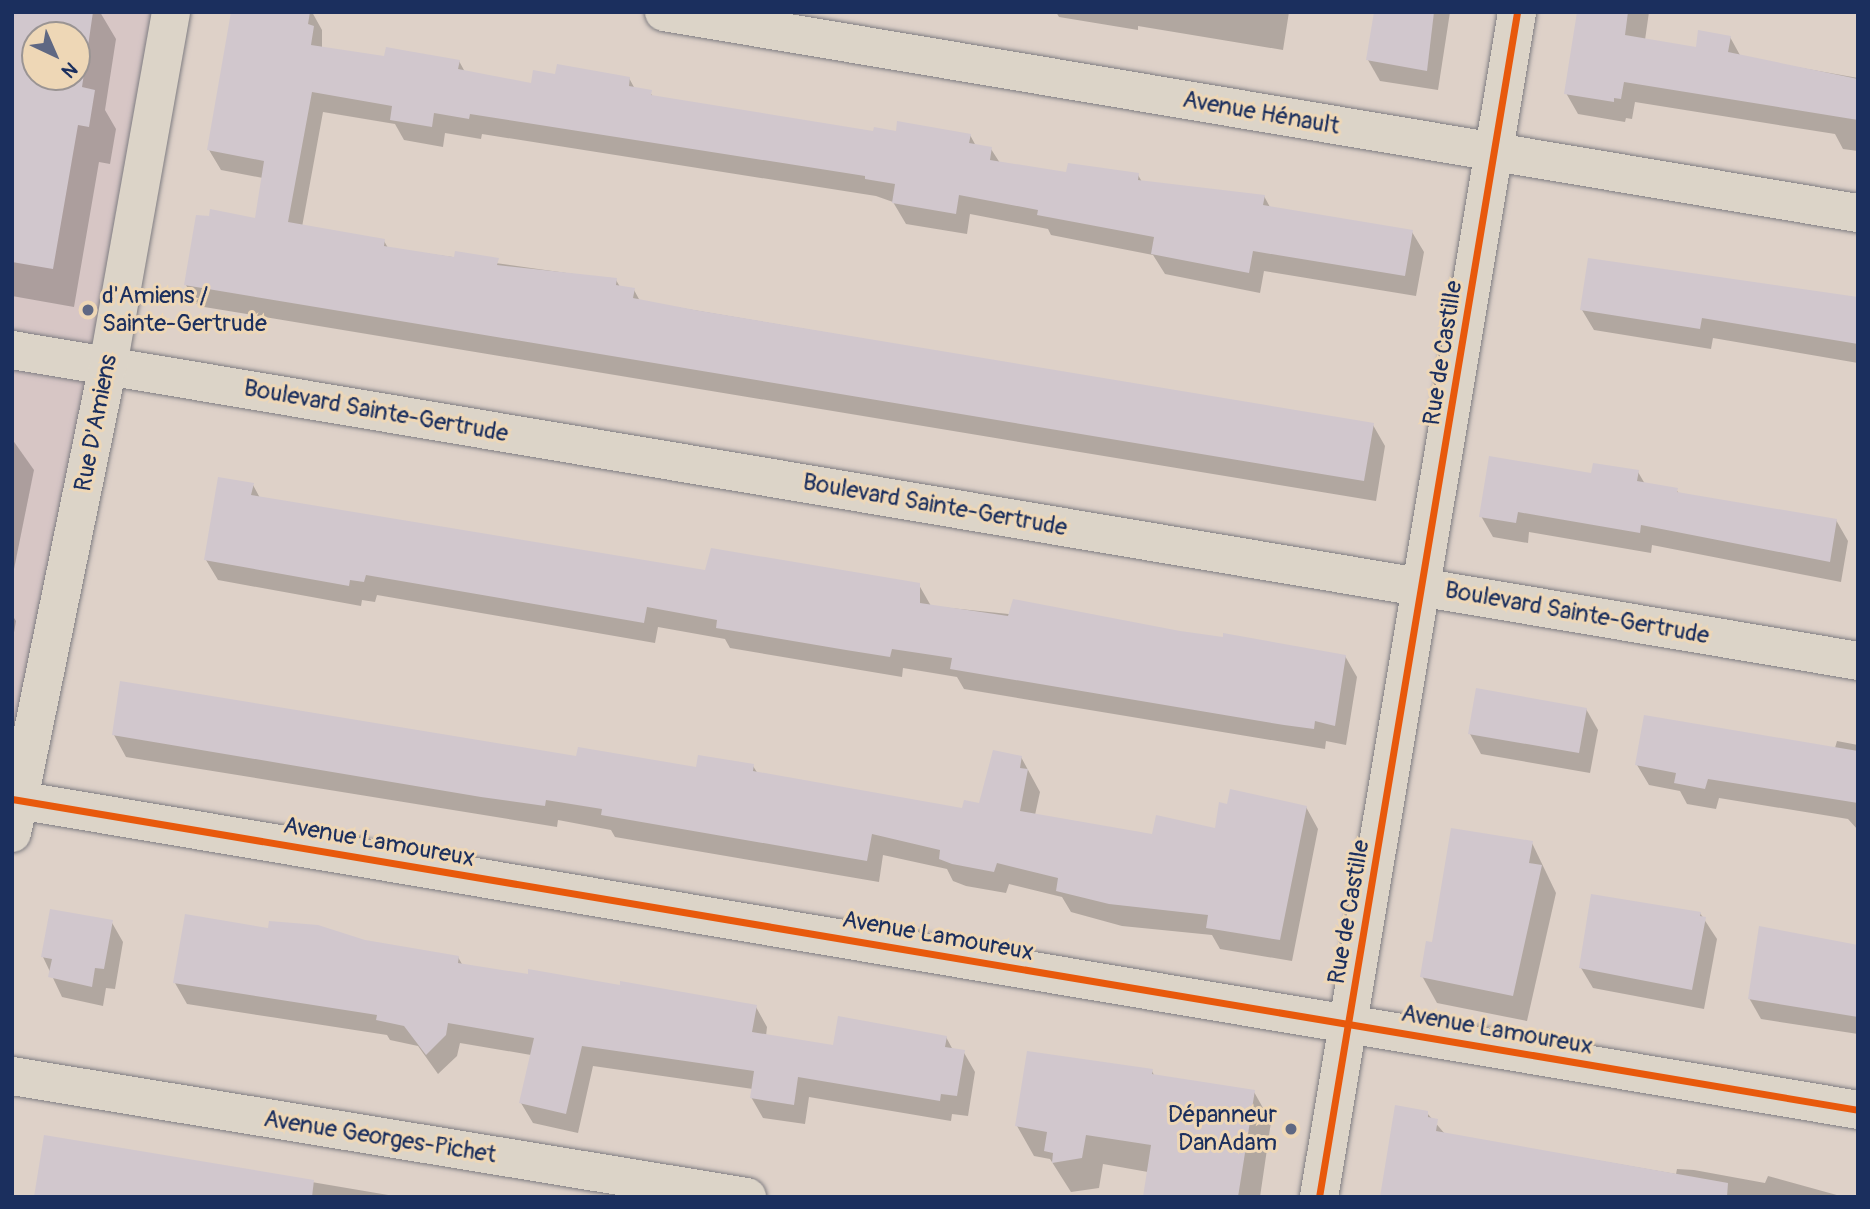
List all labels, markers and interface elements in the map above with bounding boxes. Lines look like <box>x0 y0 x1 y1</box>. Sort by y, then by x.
north arrow <box>21 21 91 91</box>
text: N <box>56 57 82 83</box>
street label: Avenue Hénault <box>1180 85 1342 141</box>
street label: Rue de Castille <box>1417 279 1469 427</box>
place label: d'Amiens / Sainte-Gertrude <box>102 282 267 338</box>
marker: d'Amiens / Sainte-Gertrude <box>80 302 96 318</box>
street label: Rue D'Amiens <box>69 352 123 494</box>
street label: Boulevard Sainte-Gertrude <box>242 374 510 448</box>
street label: Boulevard Sainte-Gertrude <box>801 468 1069 542</box>
street label: Boulevard Sainte-Gertrude <box>1443 576 1711 650</box>
street label: Avenue Lamoureux <box>281 811 477 873</box>
street label: Rue de Castille <box>1322 838 1376 986</box>
street label: Avenue Lamoureux <box>840 905 1036 967</box>
street label: Avenue Lamoureux <box>1399 999 1595 1061</box>
place label: Dépanneur DanAdam <box>1168 1101 1277 1157</box>
street label: Avenue Georges-Pichet <box>262 1104 498 1170</box>
marker: Dépanneur DanAdam <box>1283 1121 1299 1137</box>

